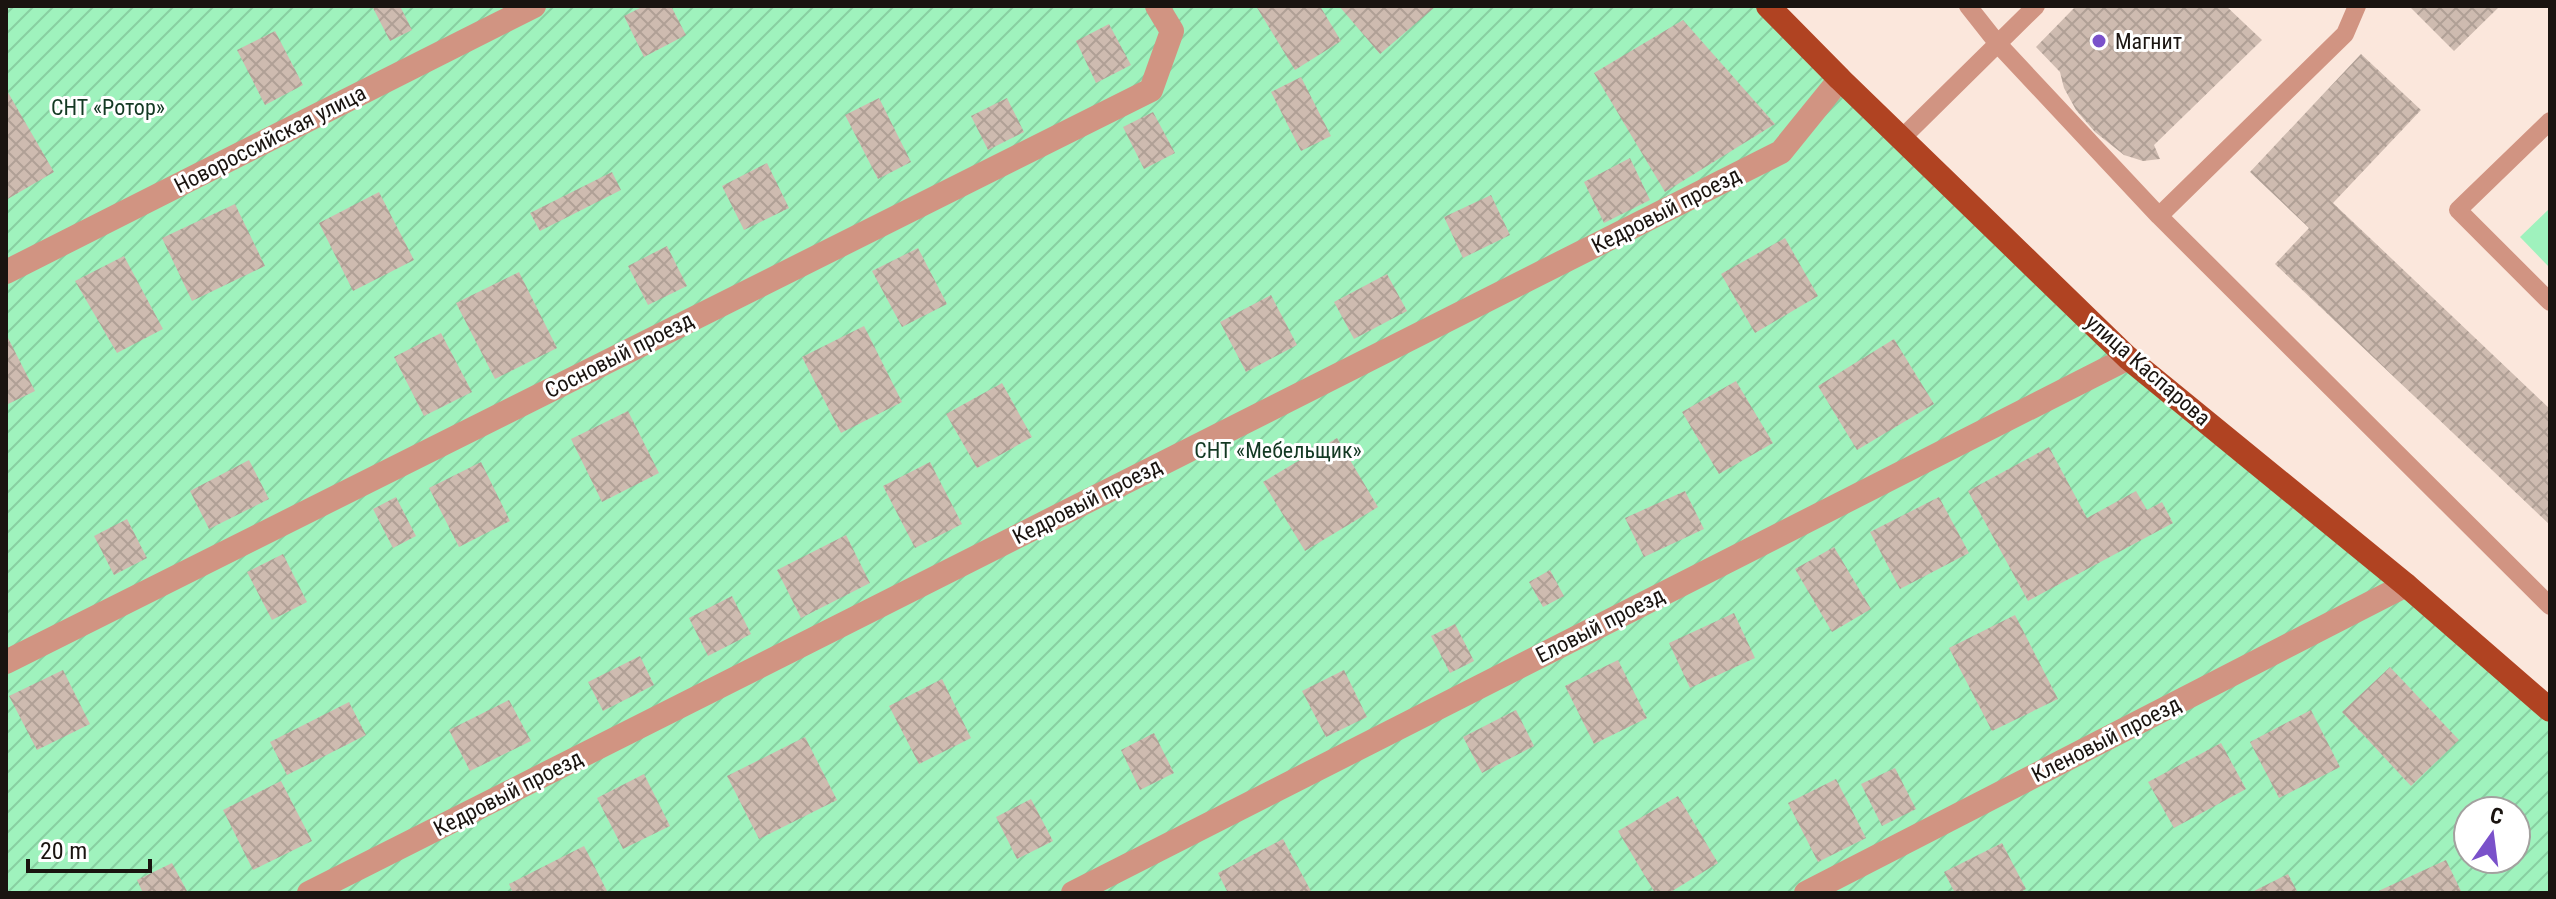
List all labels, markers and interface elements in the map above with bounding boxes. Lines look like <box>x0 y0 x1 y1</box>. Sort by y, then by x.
place label: Магнит <box>2115 29 2182 54</box>
marker: Магнит <box>2090 32 2108 50</box>
street label: Новороссийская улица <box>170 80 370 198</box>
park label: СНТ «Ротор» <box>51 95 165 120</box>
street label: Кедровый проезд <box>1588 162 1745 258</box>
street label: Сосновый проезд <box>541 307 698 403</box>
street label: улица Каспарова <box>2081 309 2215 431</box>
park label: СНТ «Мебельщик» <box>1194 438 1362 463</box>
street label: Кедровый проезд <box>1009 453 1166 549</box>
street label: Еловый проезд <box>1532 582 1668 668</box>
street label: Кленовый проезд <box>2028 691 2185 787</box>
street label: Кедровый проезд <box>430 745 587 841</box>
north arrow <box>2452 795 2532 875</box>
text: С <box>2488 802 2506 830</box>
scale bar <box>28 823 150 873</box>
text: 20 m <box>40 837 87 865</box>

